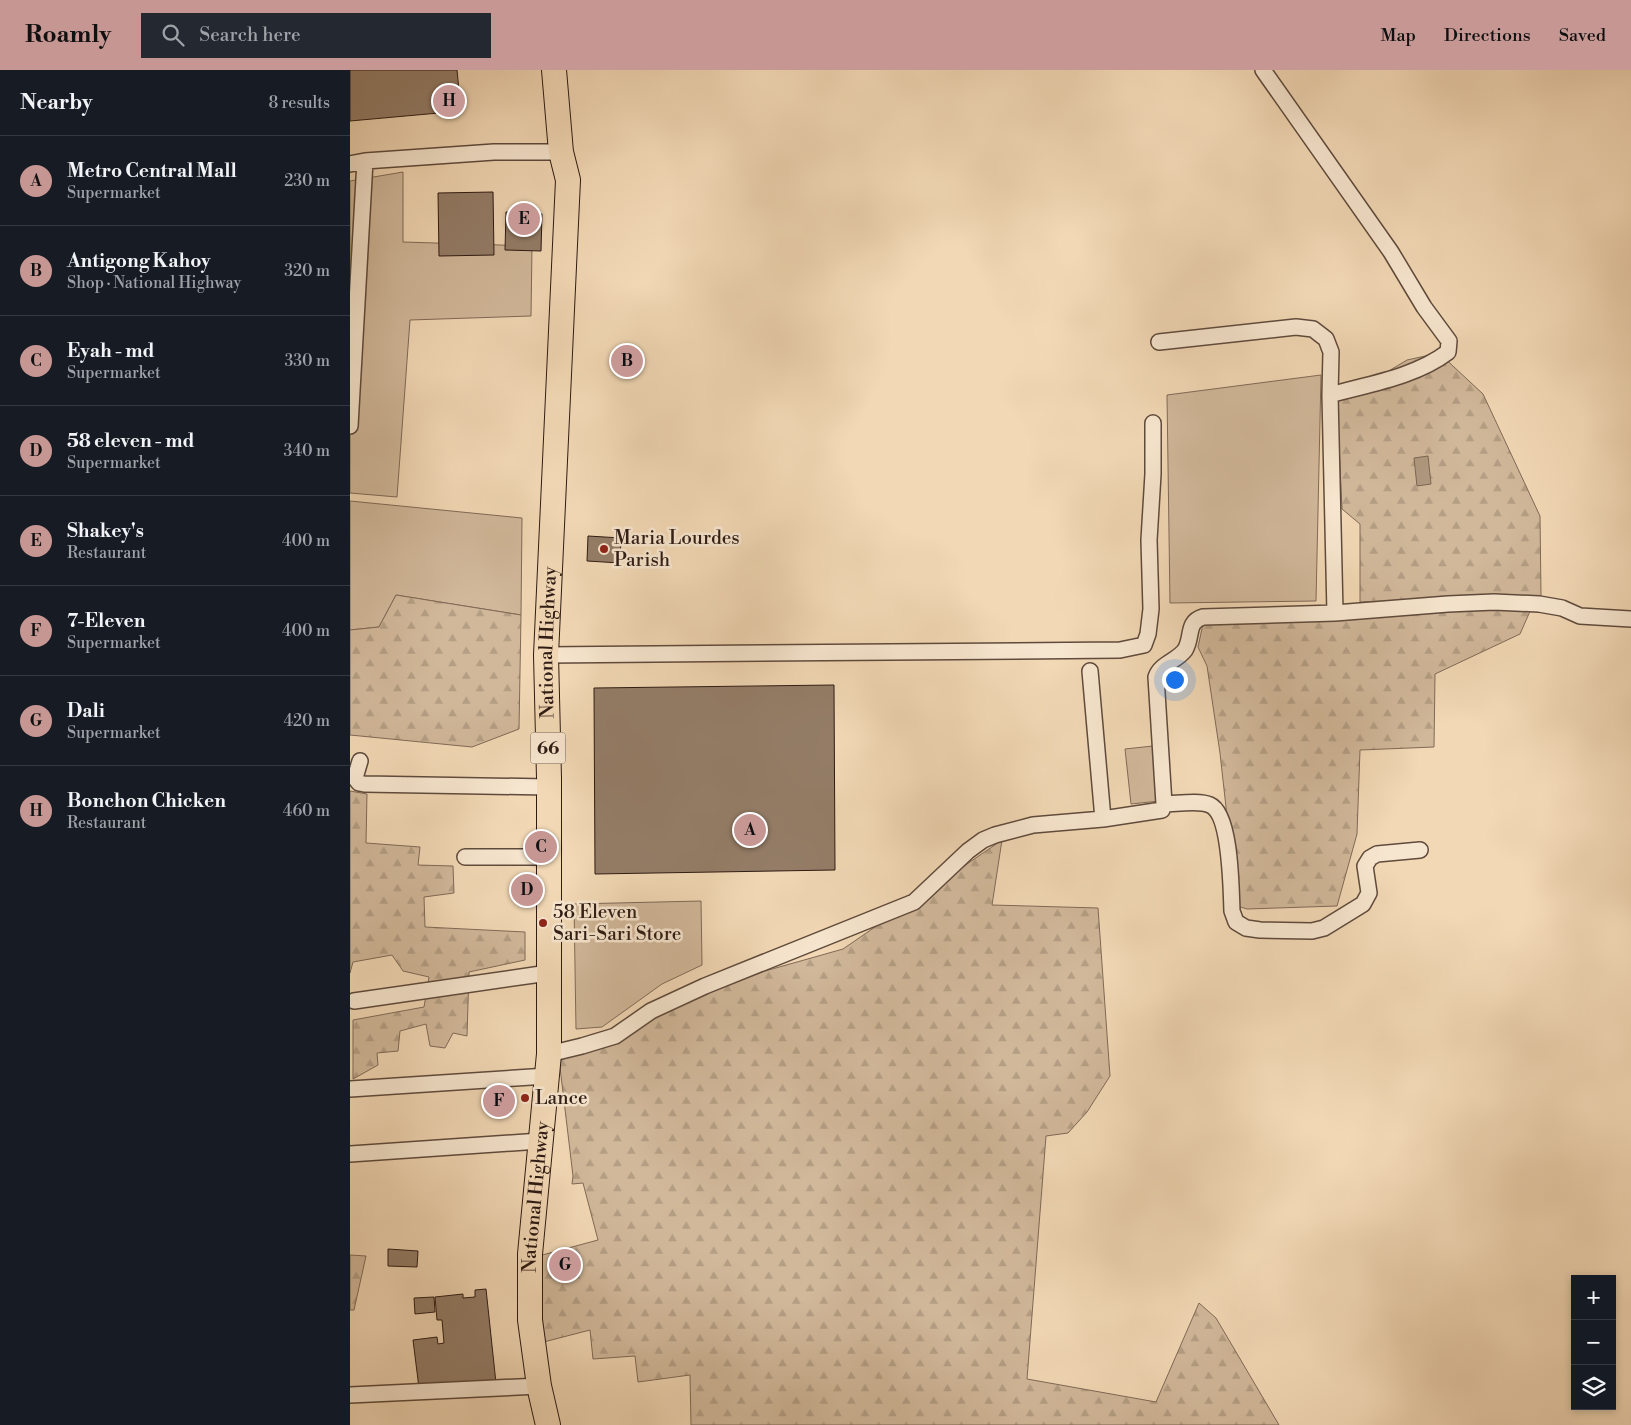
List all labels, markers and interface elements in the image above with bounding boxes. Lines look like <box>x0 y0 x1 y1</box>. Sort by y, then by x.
search box <box>141 13 491 58</box>
text: Roamly <box>25 20 111 50</box>
icon: search <box>159 21 187 49</box>
text: Search here <box>199 23 301 47</box>
text: Map <box>1380 24 1416 47</box>
text: Directions <box>1444 24 1531 47</box>
text: Saved <box>1559 24 1606 47</box>
pin: H <box>433 82 465 120</box>
text: Nearby <box>20 90 93 116</box>
text: 8 results <box>268 93 330 113</box>
text: Metro Central Mall <box>67 159 237 183</box>
text: A <box>30 171 42 191</box>
text: 230 m <box>284 171 330 191</box>
text: Supermarket <box>67 183 161 203</box>
pin: E <box>508 200 540 238</box>
text: Antigong Kahoy <box>67 249 211 273</box>
text: B <box>30 261 42 281</box>
text: 320 m <box>284 261 330 281</box>
text: Shop · National Highway <box>67 273 241 293</box>
text: Eyah - md <box>67 339 155 363</box>
pin: B <box>611 342 643 380</box>
text: C <box>30 351 42 371</box>
text: 330 m <box>284 351 330 371</box>
text: Supermarket <box>67 363 161 383</box>
text: 58 eleven - md <box>67 429 194 453</box>
text: D <box>30 441 42 461</box>
text: 340 m <box>283 441 330 461</box>
text: Supermarket <box>67 453 161 473</box>
text: Shakey's <box>67 519 144 543</box>
place label: Maria Lourdes Parish <box>614 526 740 572</box>
text: E <box>30 531 42 551</box>
text: 400 m <box>282 531 330 551</box>
text: Restaurant <box>67 543 146 563</box>
marker: Maria Lourdes Parish <box>598 543 610 555</box>
street label: National Highway <box>534 565 562 719</box>
text: 7-Eleven <box>67 609 145 633</box>
text: F <box>30 621 42 641</box>
text: 400 m <box>282 621 330 641</box>
text: Supermarket <box>67 633 161 653</box>
your location <box>1162 667 1188 693</box>
text: Dali <box>67 699 105 723</box>
text: G <box>30 711 42 731</box>
text: 420 m <box>283 711 330 731</box>
text: Supermarket <box>67 723 161 743</box>
road number: 66 <box>530 732 566 764</box>
text: Bonchon Chicken <box>67 789 226 813</box>
text: H <box>29 801 43 821</box>
text: 460 m <box>283 801 330 821</box>
pin: A <box>734 811 766 849</box>
text: Restaurant <box>67 813 146 833</box>
pin: C <box>525 828 557 866</box>
pin: D <box>511 871 543 909</box>
place label: 58 Eleven Sari-Sari Store <box>553 900 681 946</box>
marker: 58 Eleven Sari-Sari Store <box>537 917 549 929</box>
pin: F <box>483 1082 515 1120</box>
place label: Lance <box>535 1086 588 1110</box>
marker: Lance <box>519 1092 531 1104</box>
street label: National Highway <box>518 1119 555 1273</box>
pin: G <box>549 1246 581 1284</box>
map controls <box>1571 1275 1616 1410</box>
button: + <box>1571 1275 1616 1320</box>
button: − <box>1571 1320 1616 1365</box>
button: layers <box>1571 1365 1616 1410</box>

